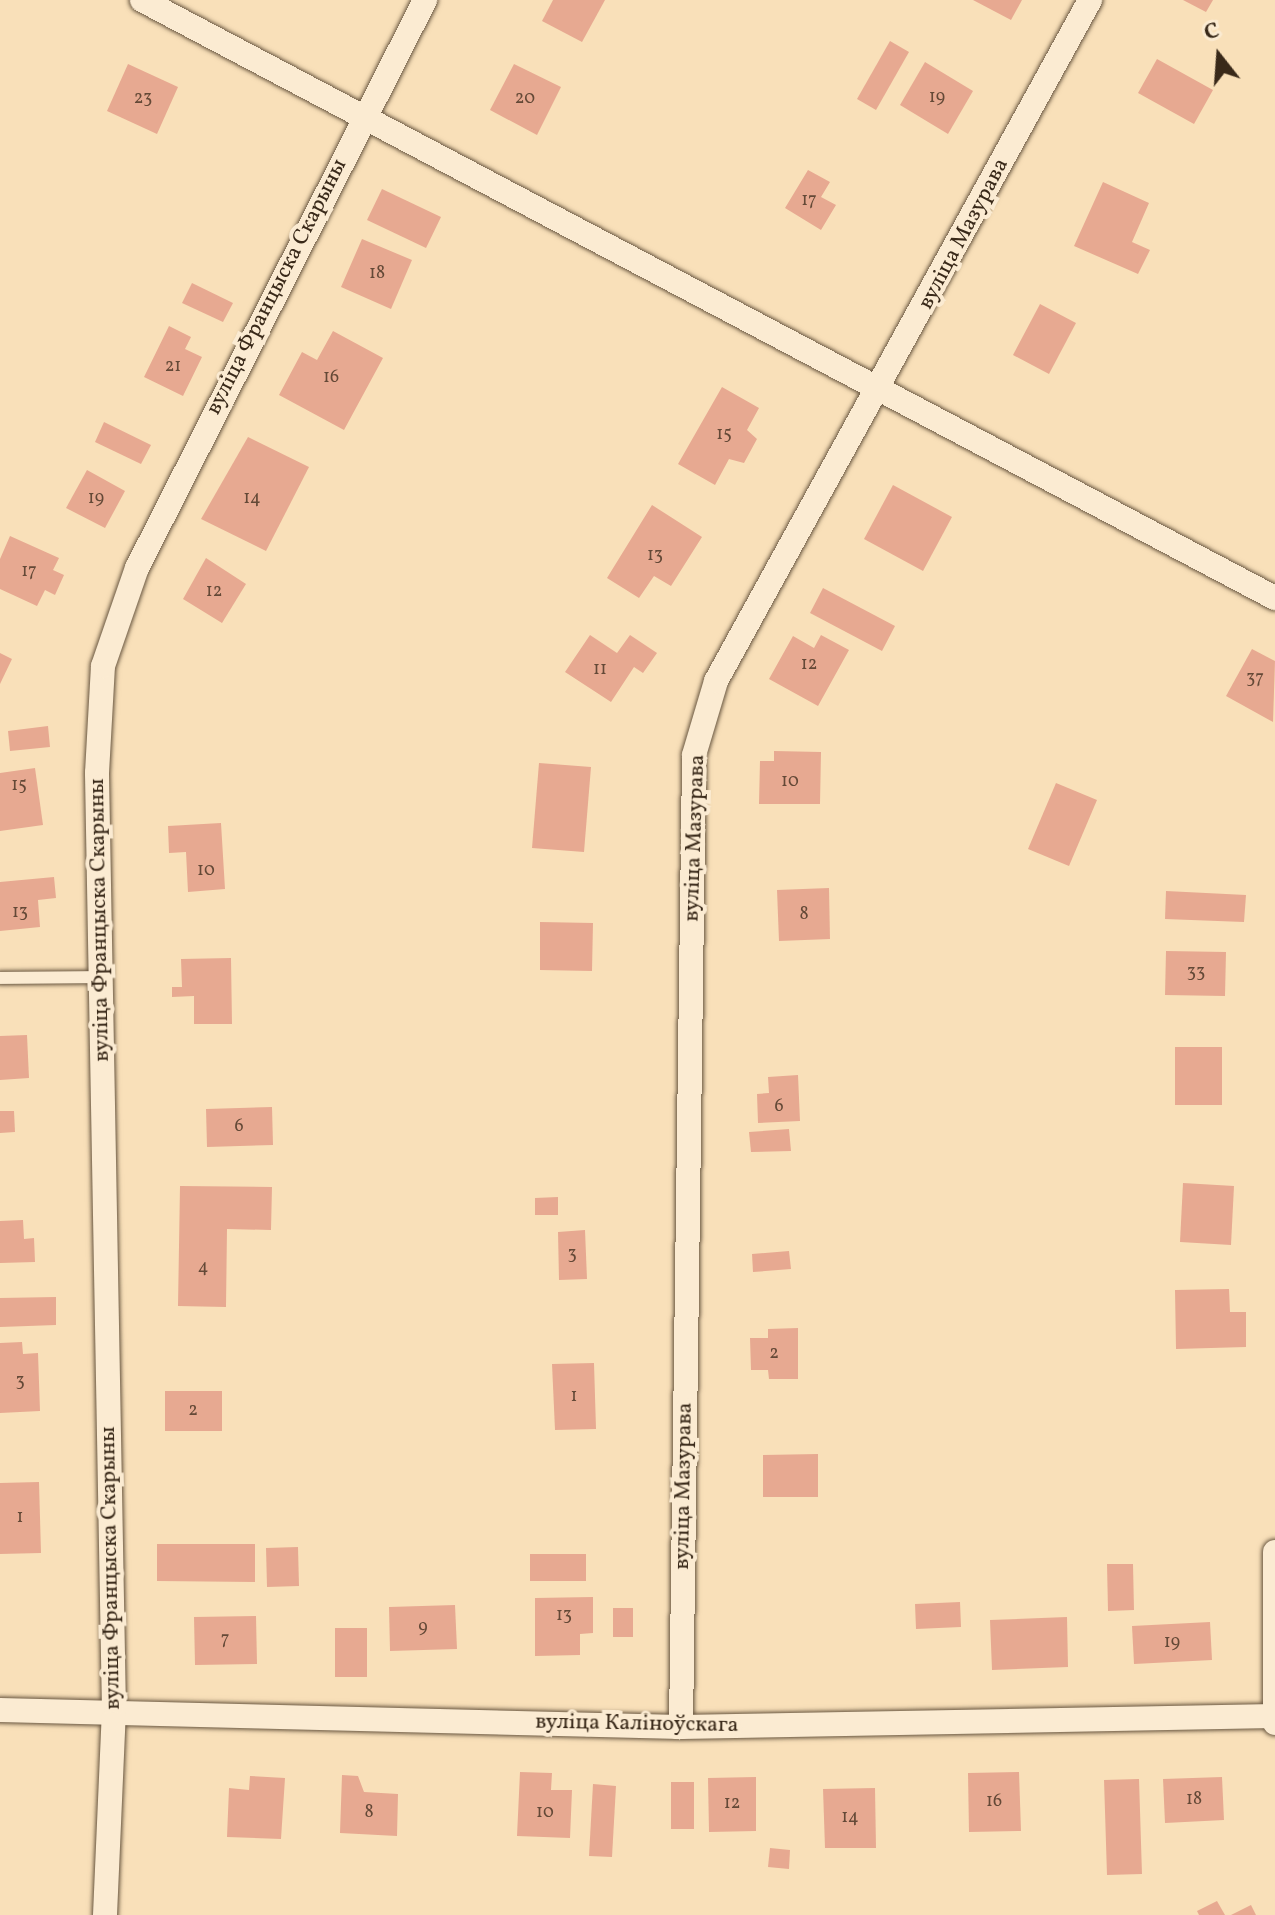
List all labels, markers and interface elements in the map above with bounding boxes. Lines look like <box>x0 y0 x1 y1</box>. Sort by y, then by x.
north arrow <box>1179 16 1259 96</box>
text: С <box>1201 16 1223 49</box>
house number: 19 <box>929 87 945 109</box>
house number: 23 <box>134 88 152 110</box>
house number: 20 <box>515 88 535 110</box>
street label: вуліца Мазурава <box>913 154 1015 314</box>
street label: вуліца Францыска Скарыны <box>201 155 353 419</box>
house number: 17 <box>801 190 817 212</box>
house number: 18 <box>369 263 385 285</box>
house number: 21 <box>165 356 181 378</box>
house number: 16 <box>323 367 339 389</box>
house number: 15 <box>716 424 732 446</box>
house number: 19 <box>88 488 104 510</box>
house number: 14 <box>243 488 261 510</box>
house number: 13 <box>647 545 663 567</box>
house number: 17 <box>21 561 37 583</box>
house number: 12 <box>206 581 222 603</box>
house number: 12 <box>801 654 817 676</box>
house number: 11 <box>593 659 607 681</box>
house number: 37 <box>1246 668 1264 690</box>
street label: вуліца Мазурава <box>679 754 711 922</box>
house number: 10 <box>781 771 799 793</box>
house number: 15 <box>11 775 27 797</box>
street label: вуліца Францыска Скарыны <box>84 778 116 1062</box>
house number: 10 <box>197 860 215 882</box>
house number: 13 <box>12 902 28 924</box>
house number: 8 <box>799 904 809 926</box>
house number: 33 <box>1187 962 1205 984</box>
house number: 6 <box>774 1096 784 1118</box>
house number: 6 <box>234 1116 244 1138</box>
house number: 3 <box>567 1244 577 1266</box>
house number: 4 <box>198 1257 208 1279</box>
house number: 2 <box>769 1343 779 1365</box>
house number: 3 <box>15 1371 25 1393</box>
house number: 1 <box>571 1386 577 1408</box>
house number: 2 <box>188 1400 198 1422</box>
street label: вуліца Мазурава <box>669 1402 699 1570</box>
street label: вуліца Францыска Скарыны <box>95 1426 127 1710</box>
house number: 1 <box>17 1507 23 1529</box>
house number: 13 <box>556 1605 572 1627</box>
house number: 9 <box>418 1617 428 1639</box>
house number: 7 <box>221 1629 229 1651</box>
house number: 19 <box>1164 1632 1180 1654</box>
street label: вуліца Каліноўскага <box>535 1709 739 1739</box>
house number: 18 <box>1186 1789 1202 1811</box>
house number: 16 <box>986 1791 1002 1813</box>
house number: 12 <box>724 1793 740 1815</box>
house number: 8 <box>364 1802 374 1824</box>
house number: 10 <box>536 1802 554 1824</box>
house number: 14 <box>841 1807 859 1829</box>

